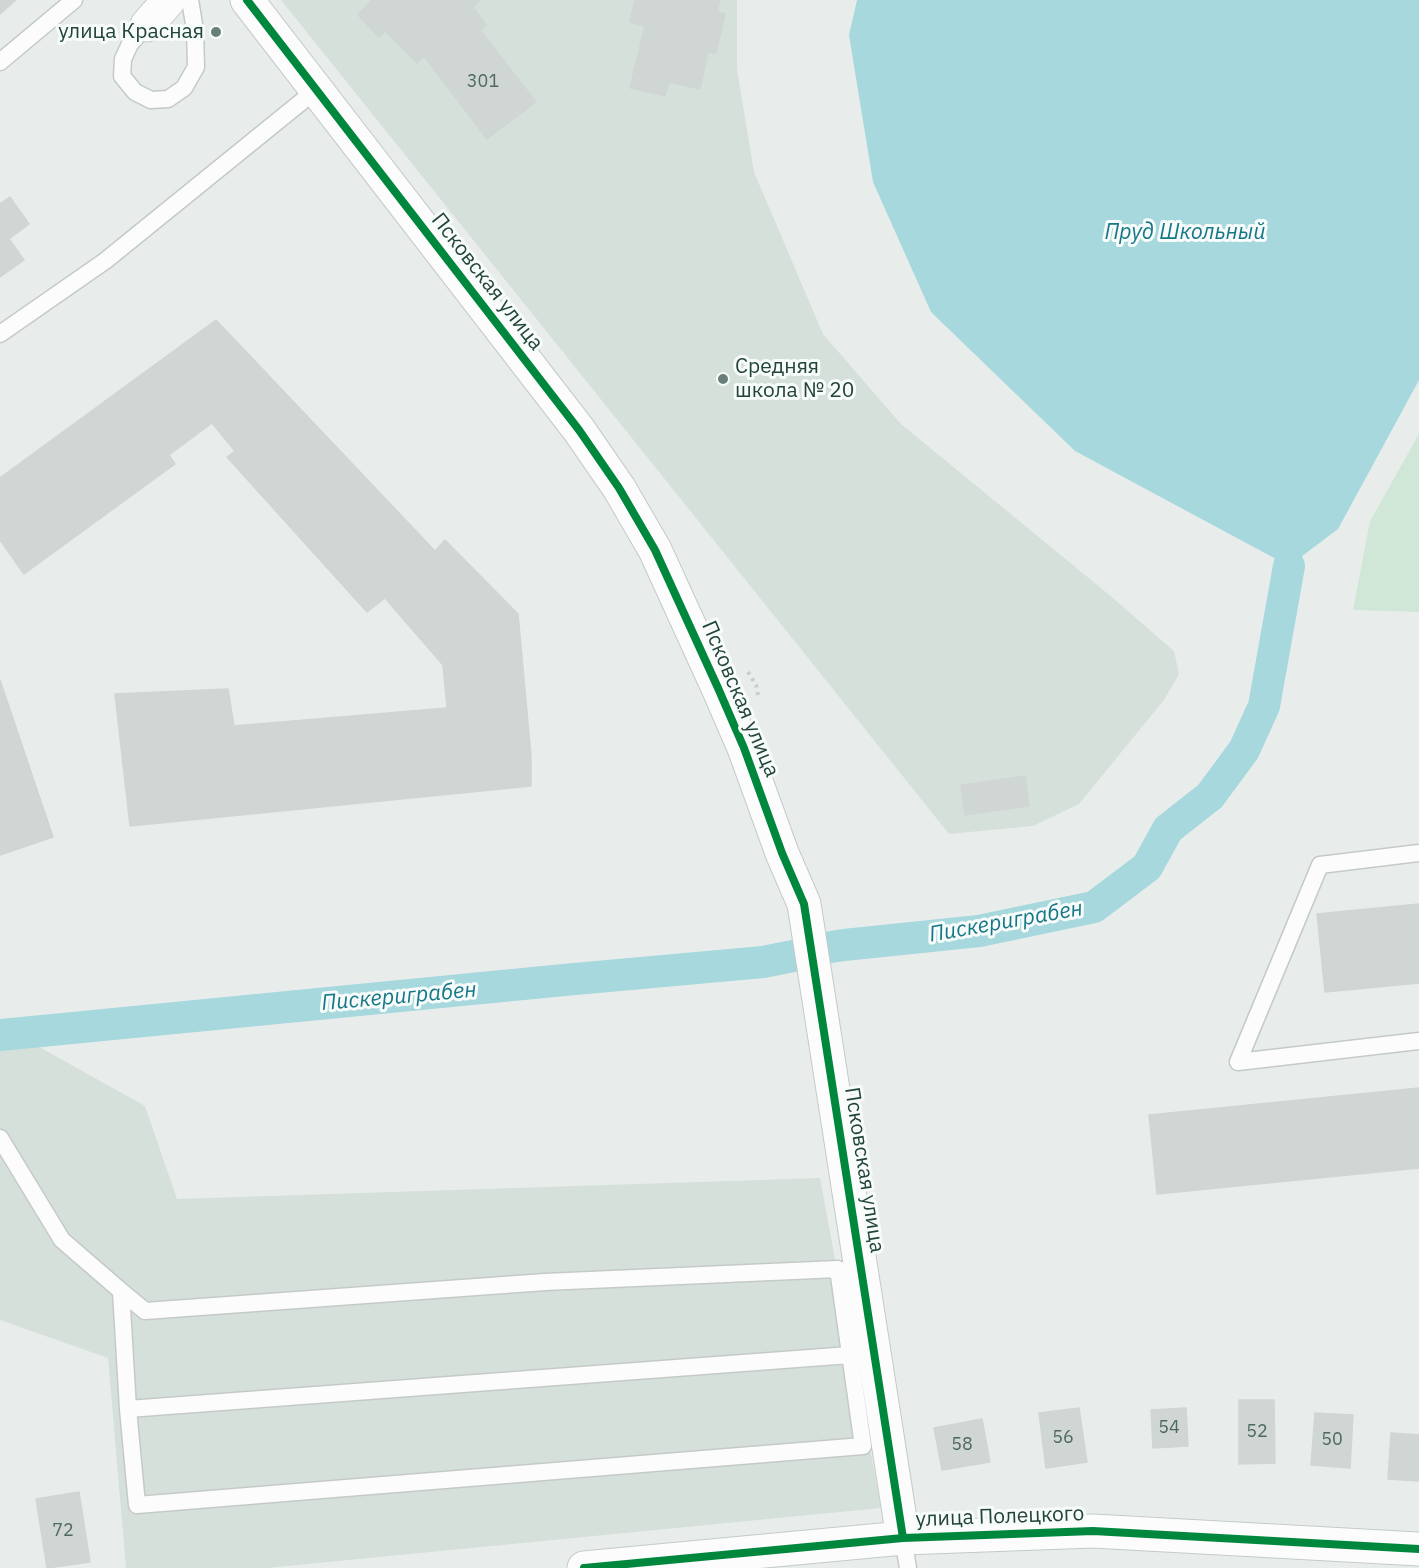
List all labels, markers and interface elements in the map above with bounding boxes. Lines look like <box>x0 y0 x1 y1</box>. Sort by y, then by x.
place label: улица Красная <box>58 19 204 45</box>
marker: улица Красная <box>209 25 223 39</box>
house number: 301 <box>467 71 499 93</box>
street label: Псковская улица <box>426 208 548 356</box>
water label: Пруд Школьный <box>1104 220 1266 246</box>
place label: Средняя школа № 20 <box>735 354 854 404</box>
marker: Средняя школа № 20 <box>716 372 730 386</box>
street label: Псковская улица <box>696 617 784 781</box>
water label: Пискериграбен <box>927 895 1085 949</box>
water label: Пискериграбен <box>320 977 478 1017</box>
street label: Псковская улица <box>838 1085 890 1255</box>
house number: 54 <box>1158 1417 1180 1439</box>
house number: 52 <box>1246 1421 1268 1443</box>
house number: 56 <box>1052 1427 1074 1449</box>
house number: 50 <box>1321 1429 1343 1451</box>
house number: 58 <box>951 1434 973 1456</box>
street label: улица Полецкого <box>915 1501 1085 1533</box>
house number: 72 <box>52 1520 74 1542</box>

